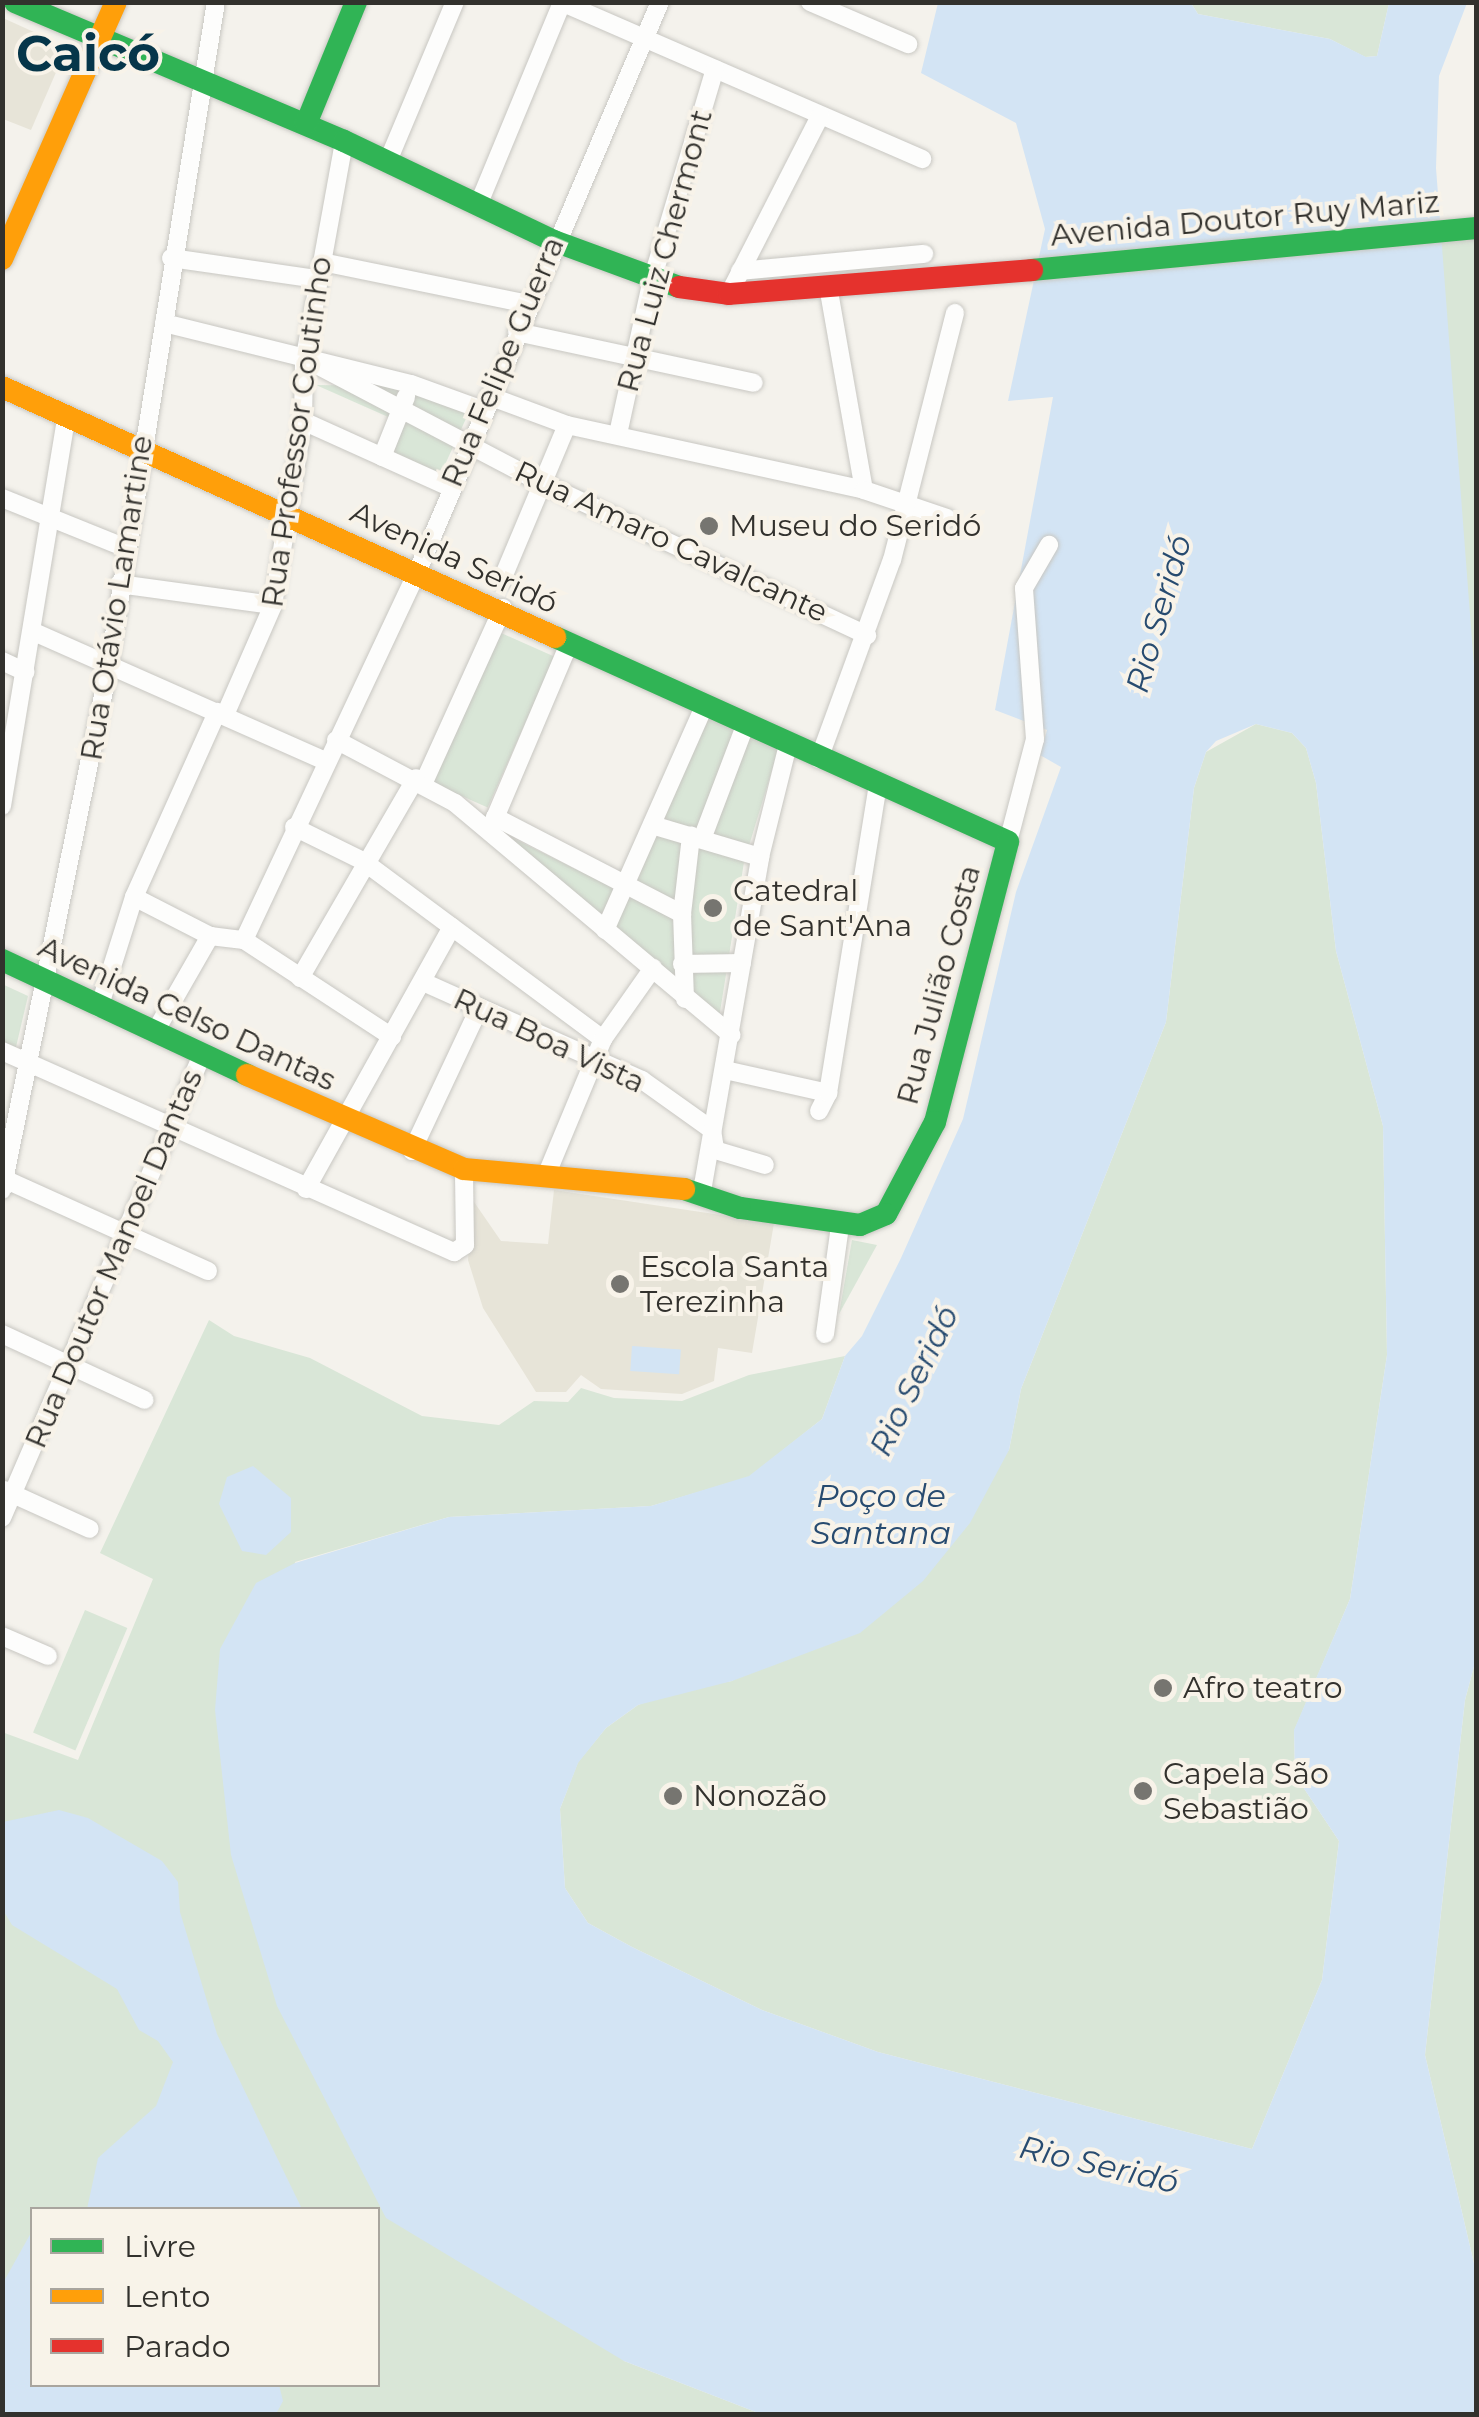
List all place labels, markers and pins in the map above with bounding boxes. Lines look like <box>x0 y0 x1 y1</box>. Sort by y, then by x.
place label: Museu do Seridó <box>729 508 981 544</box>
marker: Museu do Seridó <box>698 515 720 537</box>
place label: Catedral de Sant'Ana <box>733 873 912 944</box>
marker: Catedral de Sant'Ana <box>702 897 724 919</box>
place label: Escola Santa Terezinha <box>640 1249 829 1320</box>
marker: Escola Santa Terezinha <box>609 1273 631 1295</box>
place label: Afro teatro <box>1183 1670 1343 1706</box>
marker: Afro teatro <box>1152 1677 1174 1699</box>
place label: Capela São Sebastião <box>1163 1756 1329 1826</box>
place label: Nonozão <box>693 1778 827 1814</box>
marker: Capela São Sebastião <box>1132 1780 1154 1802</box>
marker: Nonozão <box>662 1785 684 1807</box>

